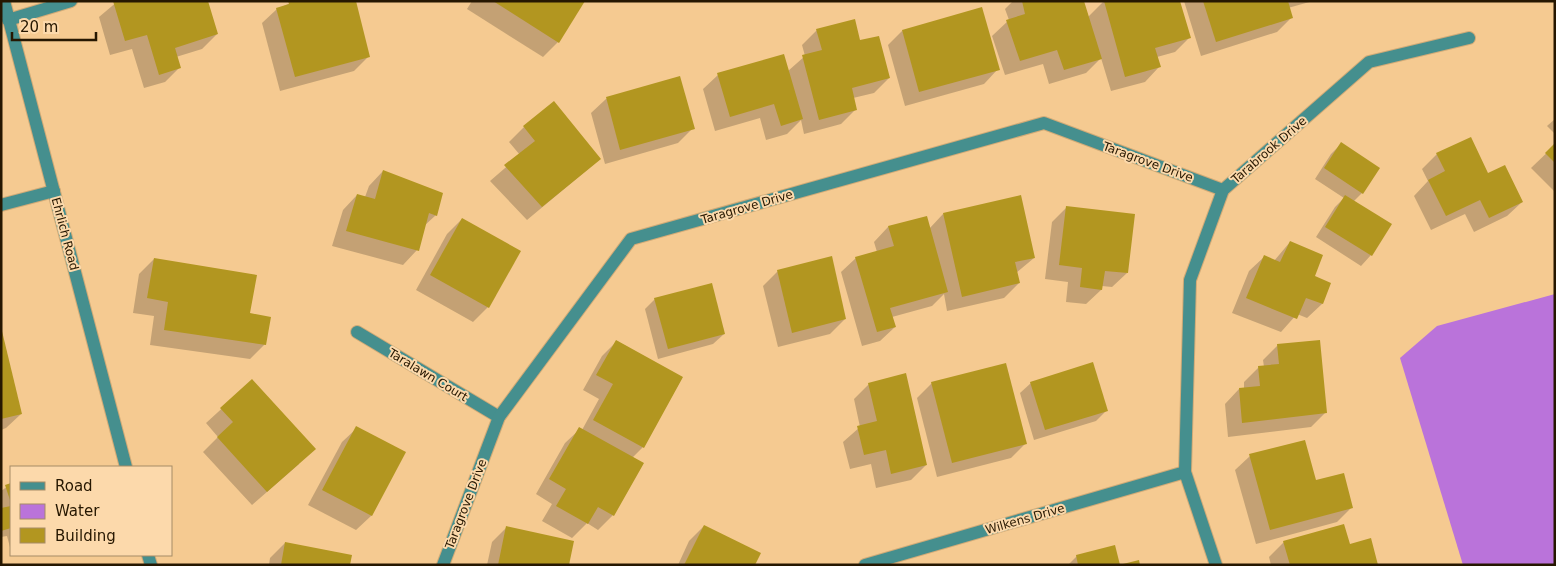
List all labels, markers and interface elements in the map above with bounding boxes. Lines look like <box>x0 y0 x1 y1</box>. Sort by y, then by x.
scale bar <box>12 10 96 42</box>
text: 20 m <box>20 18 58 36</box>
street label: Tarabrook Drive <box>1228 114 1309 187</box>
street label: Taragrove Drive <box>1100 139 1195 185</box>
street label: Taragrove Drive <box>698 187 795 227</box>
street label: Ehrlich Road <box>49 196 81 272</box>
street label: Taralawn Court <box>385 345 470 404</box>
street label: Taragrove Drive <box>442 457 490 552</box>
legend <box>10 466 172 556</box>
text: Road <box>55 477 93 495</box>
street label: Wilkens Drive <box>984 501 1066 537</box>
text: Water <box>55 502 100 520</box>
text: Building <box>55 527 116 545</box>

